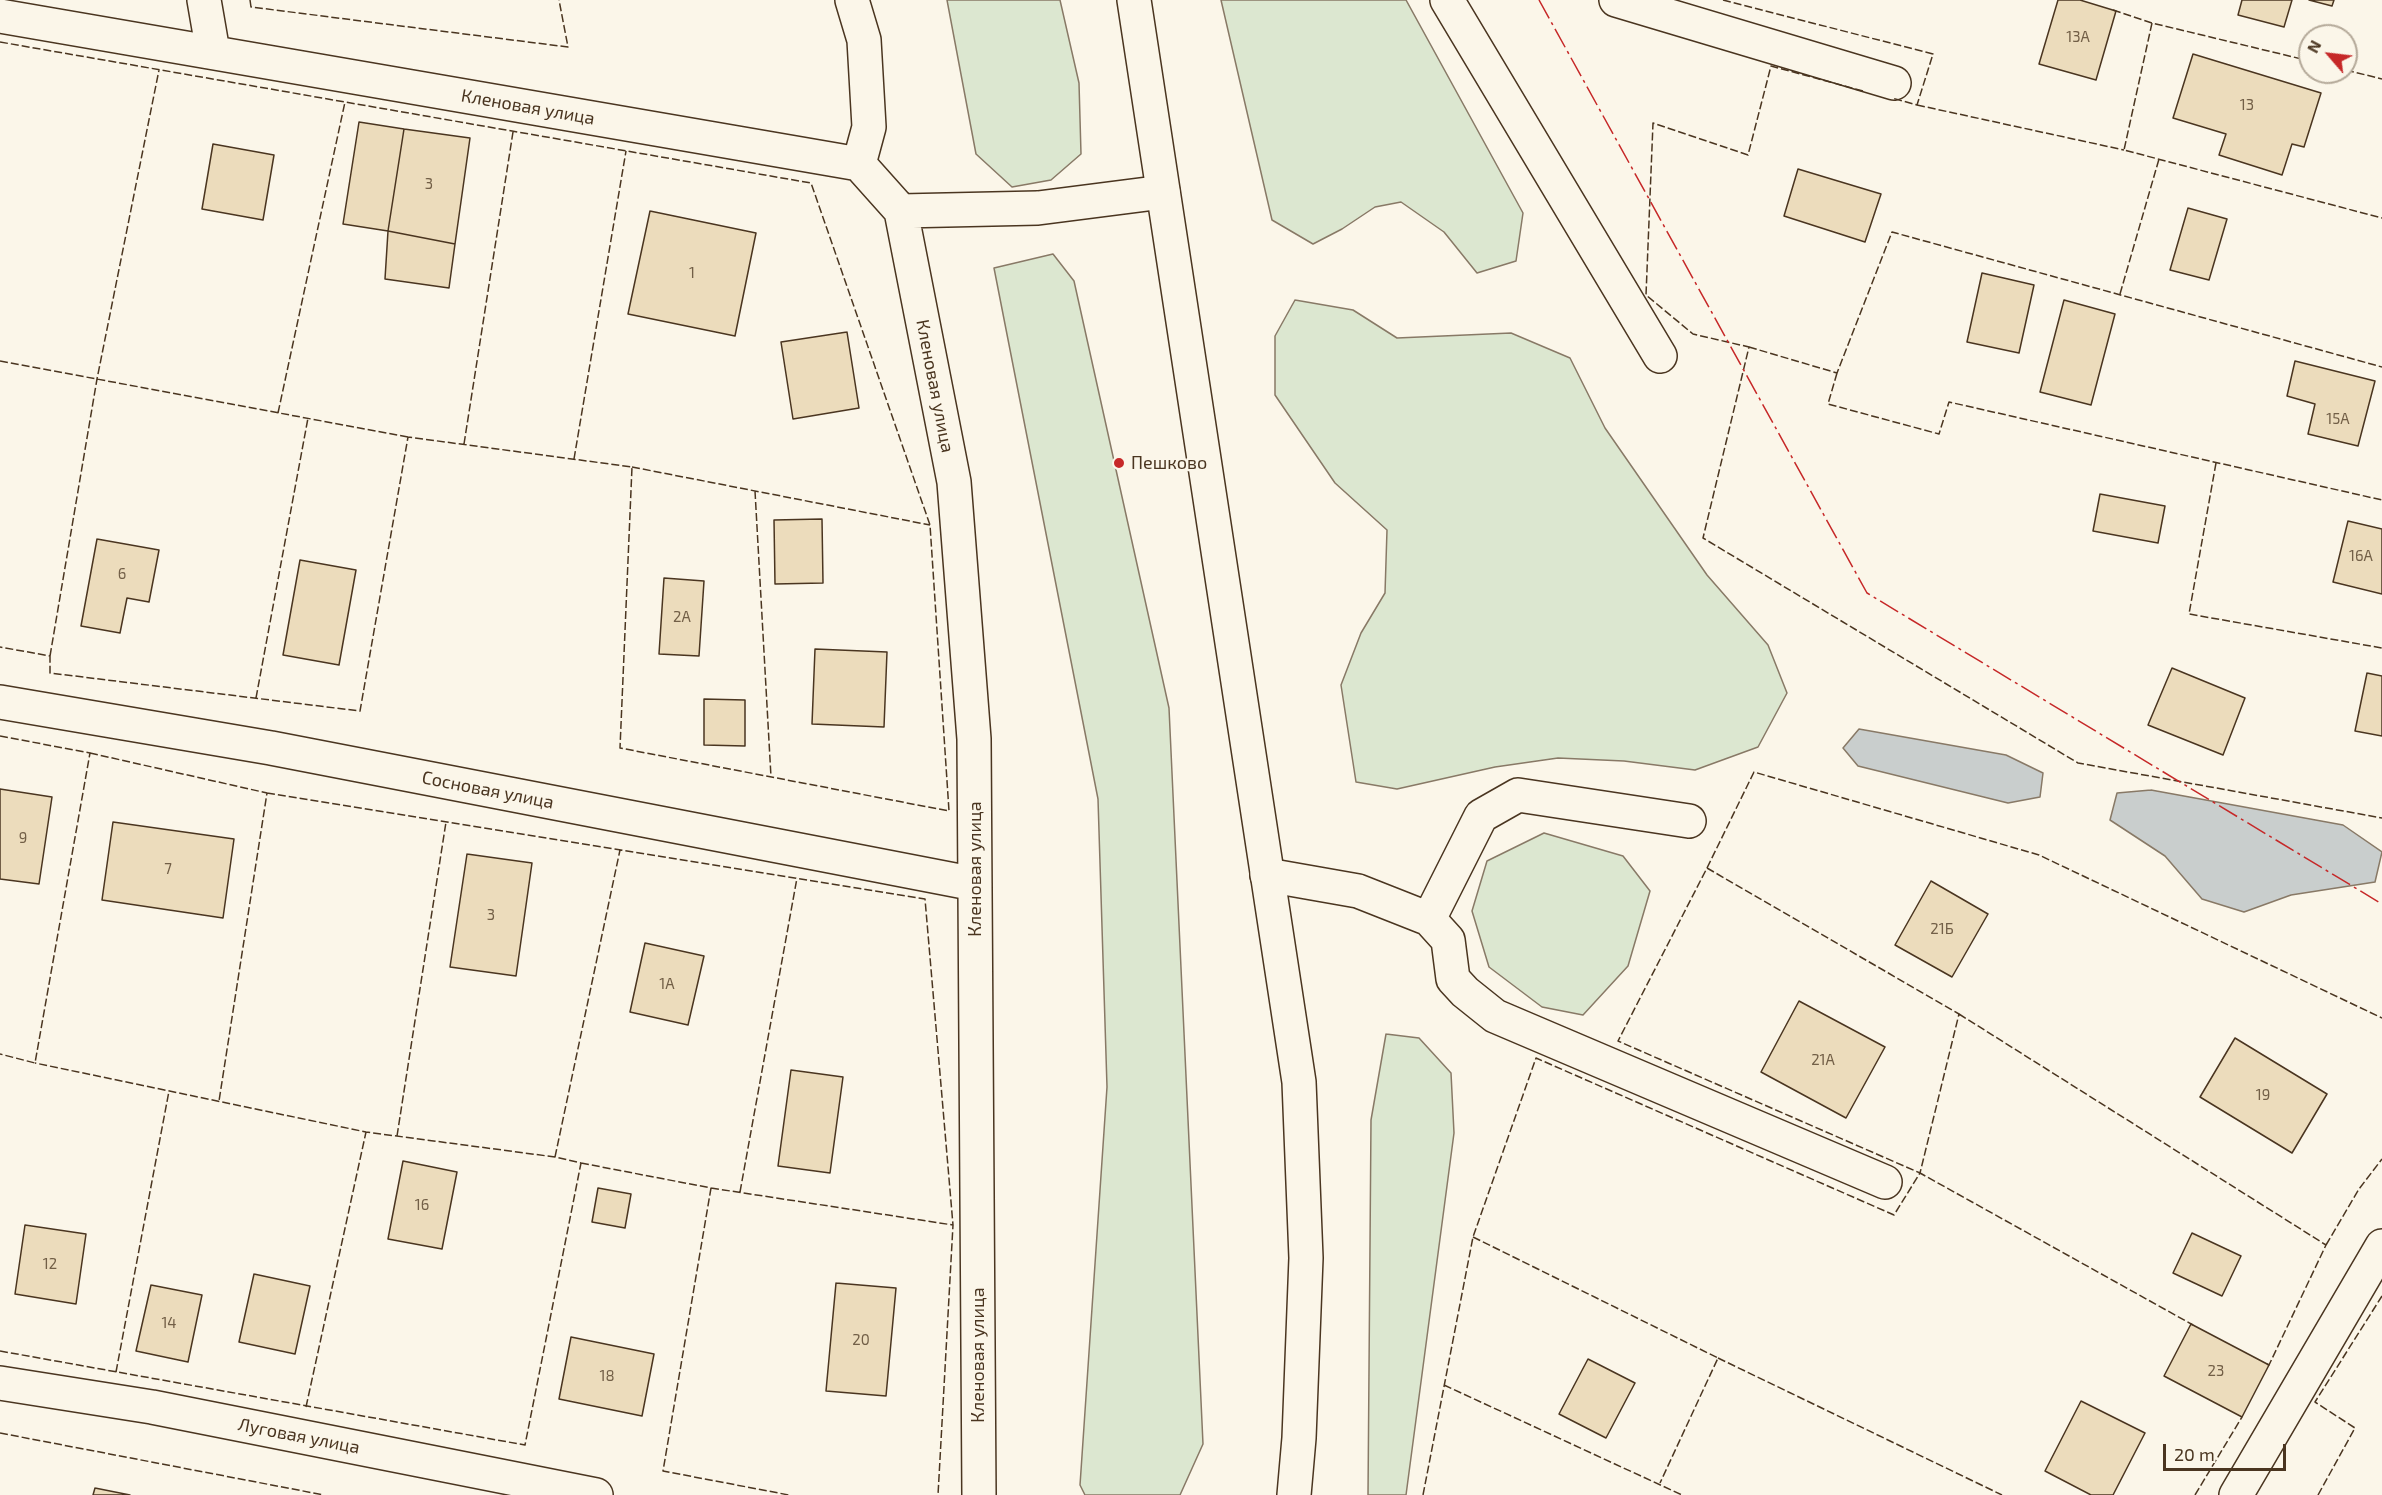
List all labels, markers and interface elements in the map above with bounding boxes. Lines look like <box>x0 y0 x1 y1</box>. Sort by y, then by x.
north arrow <box>2298 24 2358 84</box>
house number: 13А <box>2066 28 2090 46</box>
text: N <box>2302 37 2325 56</box>
street label: Кленовая улица <box>459 85 597 129</box>
house number: 13 <box>2240 96 2254 114</box>
house number: 3 <box>425 175 433 193</box>
house number: 1 <box>689 264 695 282</box>
street label: Кленовая улица <box>911 318 959 454</box>
house number: 15А <box>2326 410 2350 428</box>
place label: Пешково <box>1131 452 1207 474</box>
marker: Пешково <box>1112 456 1126 470</box>
house number: 16А <box>2349 547 2373 565</box>
house number: 6 <box>118 565 126 583</box>
house number: 2А <box>673 608 691 626</box>
street label: Сосновая улица <box>420 767 556 813</box>
street label: Кленовая улица <box>964 801 986 937</box>
house number: 9 <box>19 829 27 847</box>
house number: 7 <box>164 860 172 878</box>
house number: 3 <box>487 906 495 924</box>
house number: 21Б <box>1930 920 1954 938</box>
house number: 1А <box>659 975 675 993</box>
house number: 21А <box>1811 1051 1835 1069</box>
house number: 19 <box>2256 1086 2270 1104</box>
house number: 16 <box>415 1196 429 1214</box>
house number: 12 <box>43 1255 57 1273</box>
street label: Кленовая улица <box>967 1287 989 1423</box>
house number: 14 <box>161 1314 177 1332</box>
house number: 20 <box>852 1331 870 1349</box>
house number: 23 <box>2208 1362 2224 1380</box>
house number: 18 <box>599 1367 615 1385</box>
street label: Луговая улица <box>236 1414 362 1458</box>
scale bar <box>2166 1432 2289 1470</box>
text: 20 m <box>2174 1443 2215 1465</box>

